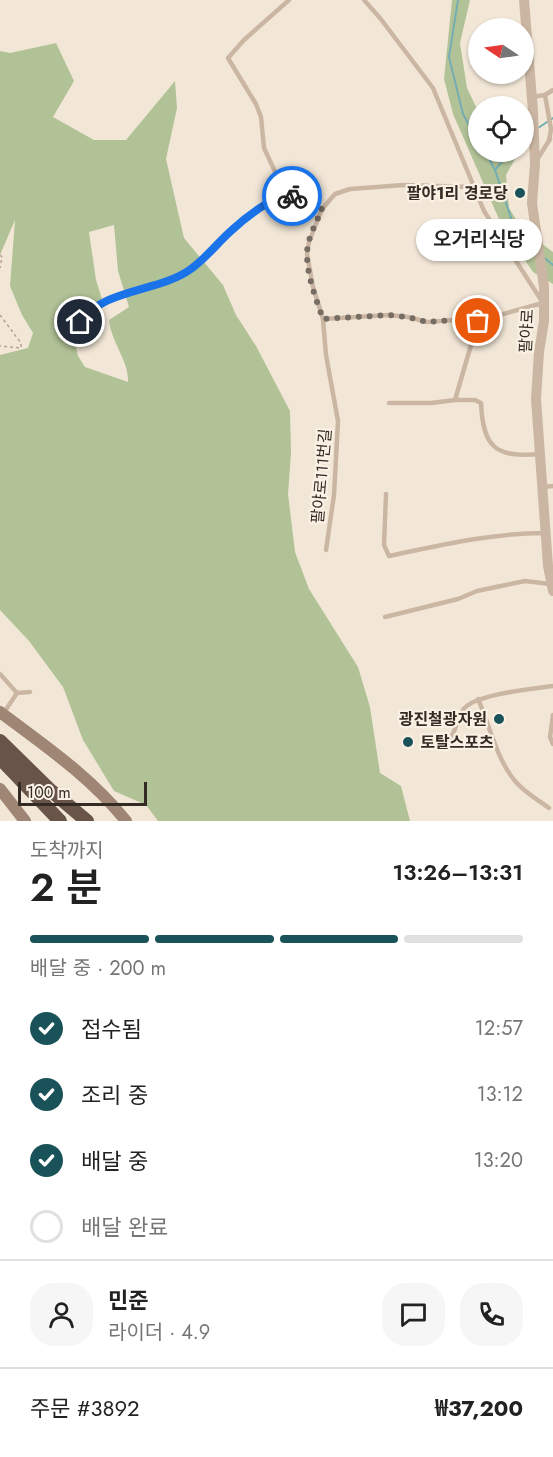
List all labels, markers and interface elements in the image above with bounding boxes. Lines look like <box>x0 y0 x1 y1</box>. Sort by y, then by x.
north arrow <box>468 18 534 84</box>
map controls <box>468 18 534 162</box>
button: locate <box>468 96 534 162</box>
courier <box>262 166 322 226</box>
icon: bike <box>276 180 309 213</box>
place label: 팔야1리 경로당 <box>407 182 508 205</box>
marker: 팔야1리 경로당 <box>513 186 527 200</box>
callout: 오거리식당 <box>415 219 541 261</box>
text: 오거리식당 <box>433 225 525 254</box>
pin <box>452 295 503 346</box>
pin <box>54 296 105 347</box>
icon: bag <box>461 304 494 337</box>
icon: home <box>63 305 96 338</box>
street label: 팔야로 <box>514 308 539 354</box>
street label: 팔야로111번길 <box>306 428 337 524</box>
place label: 광진철광자원 <box>399 708 487 731</box>
marker: 광진철광자원 <box>492 712 506 726</box>
place label: 토탈스포츠 <box>420 731 494 754</box>
marker: 토탈스포츠 <box>401 735 415 749</box>
scale bar <box>18 779 147 806</box>
text: 100 m <box>27 781 71 804</box>
text: 도착까지 <box>30 836 104 865</box>
text: 13:26–13:31 <box>392 856 523 888</box>
text: 2 분 <box>30 859 102 916</box>
text: 배달 중 · 200 m <box>30 954 166 983</box>
icon: check <box>30 1012 63 1045</box>
text: 접수됨 <box>81 1013 142 1045</box>
text: 12:57 <box>475 1014 523 1043</box>
icon: check <box>30 1078 63 1111</box>
text: 조리 중 <box>81 1079 148 1111</box>
text: 13:12 <box>477 1080 523 1109</box>
icon: check <box>30 1144 63 1177</box>
text: 배달 중 <box>81 1145 148 1177</box>
text: 13:20 <box>474 1146 523 1175</box>
text: 배달 완료 <box>81 1211 169 1243</box>
button: person <box>30 1283 93 1346</box>
button: chat <box>382 1283 445 1346</box>
button: phone <box>460 1283 523 1346</box>
text: 민준 <box>108 1284 148 1316</box>
text: 라이더 · 4.9 <box>108 1318 210 1347</box>
text: 주문 #3892 <box>30 1392 140 1424</box>
text: ₩37,200 <box>435 1392 523 1424</box>

